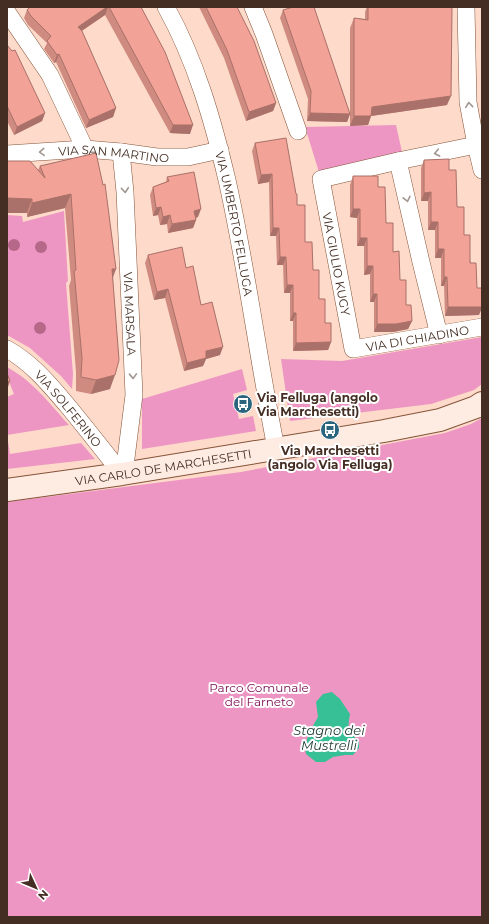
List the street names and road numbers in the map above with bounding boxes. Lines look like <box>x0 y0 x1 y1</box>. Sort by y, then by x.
street label: VIA SAN MARTINO <box>58 141 169 165</box>
street label: VIA UMBERTO FELLUGA <box>213 149 257 297</box>
street label: VIA GIULIO KUGY <box>320 211 354 317</box>
street label: VIA MARSALA <box>121 271 140 356</box>
street label: VIA DI CHIADINO <box>365 322 470 354</box>
street label: VIA SOLFERINO <box>32 367 105 450</box>
street label: VIA CARLO DE MARCHESETTI <box>74 445 253 488</box>

